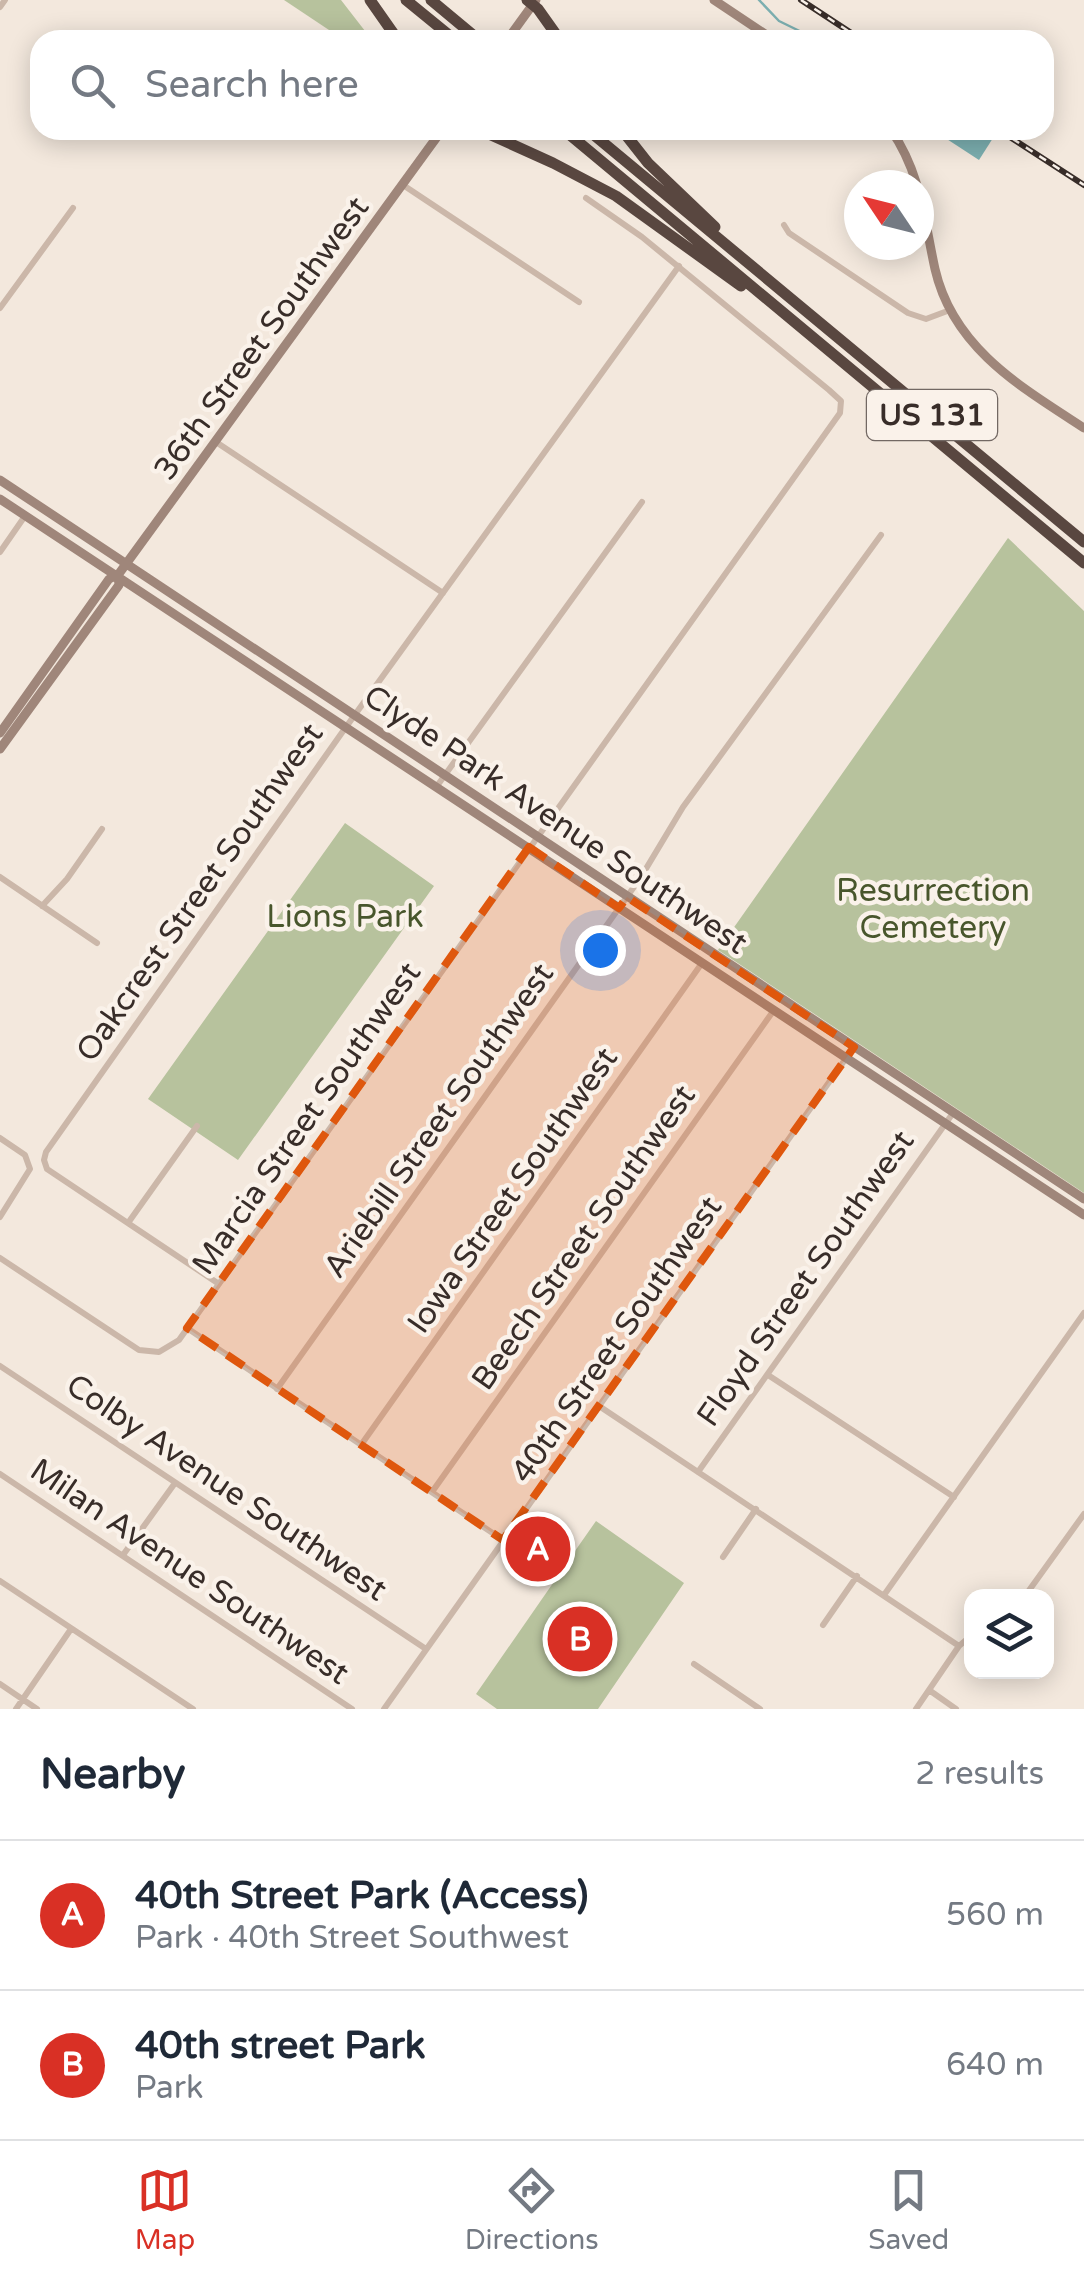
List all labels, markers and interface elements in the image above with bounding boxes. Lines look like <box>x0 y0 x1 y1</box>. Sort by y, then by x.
search box <box>30 30 1054 140</box>
icon: search <box>65 58 120 113</box>
text: Search here <box>145 62 359 108</box>
north arrow <box>844 170 934 260</box>
street label: 36th Street Southwest <box>146 190 377 488</box>
road number: US 131 <box>867 390 997 440</box>
street label: Clyde Park Avenue Southwest <box>357 677 754 963</box>
street label: Oakcrest Street Southwest <box>68 716 331 1069</box>
park label: Resurrection Cemetery <box>836 872 1030 947</box>
park label: Lions Park <box>266 898 424 936</box>
your location <box>575 925 626 976</box>
street label: Marcia Street Southwest <box>184 955 429 1282</box>
street label: Ariebill Street Southwest <box>316 956 562 1285</box>
street label: Iowa Street Southwest <box>400 1040 626 1341</box>
street label: Beech Street Southwest <box>464 1078 704 1397</box>
street label: Floyd Street Southwest <box>689 1123 922 1434</box>
street label: 40th Street Southwest <box>504 1189 730 1490</box>
street label: Colby Avenue Southwest <box>59 1366 394 1609</box>
street label: Milan Avenue Southwest <box>23 1451 356 1693</box>
pin: A <box>506 1512 570 1586</box>
map controls <box>964 1589 1054 1679</box>
button: layers <box>964 1589 1054 1679</box>
pin: B <box>548 1602 612 1676</box>
text: Nearby <box>40 1749 185 1800</box>
text: 2 results <box>915 1755 1044 1793</box>
text: 40th Street Park (Access) <box>135 1873 588 1919</box>
text: A <box>61 1896 84 1934</box>
text: 560 m <box>946 1896 1044 1934</box>
text: Park · 40th Street Southwest <box>135 1919 569 1957</box>
text: 40th street Park <box>135 2023 425 2069</box>
text: B <box>61 2046 84 2084</box>
text: 640 m <box>946 2046 1044 2084</box>
text: Park <box>135 2069 203 2107</box>
tab: Map <box>135 2163 195 2257</box>
tab: Directions <box>465 2163 599 2257</box>
tab: Saved <box>868 2163 949 2257</box>

